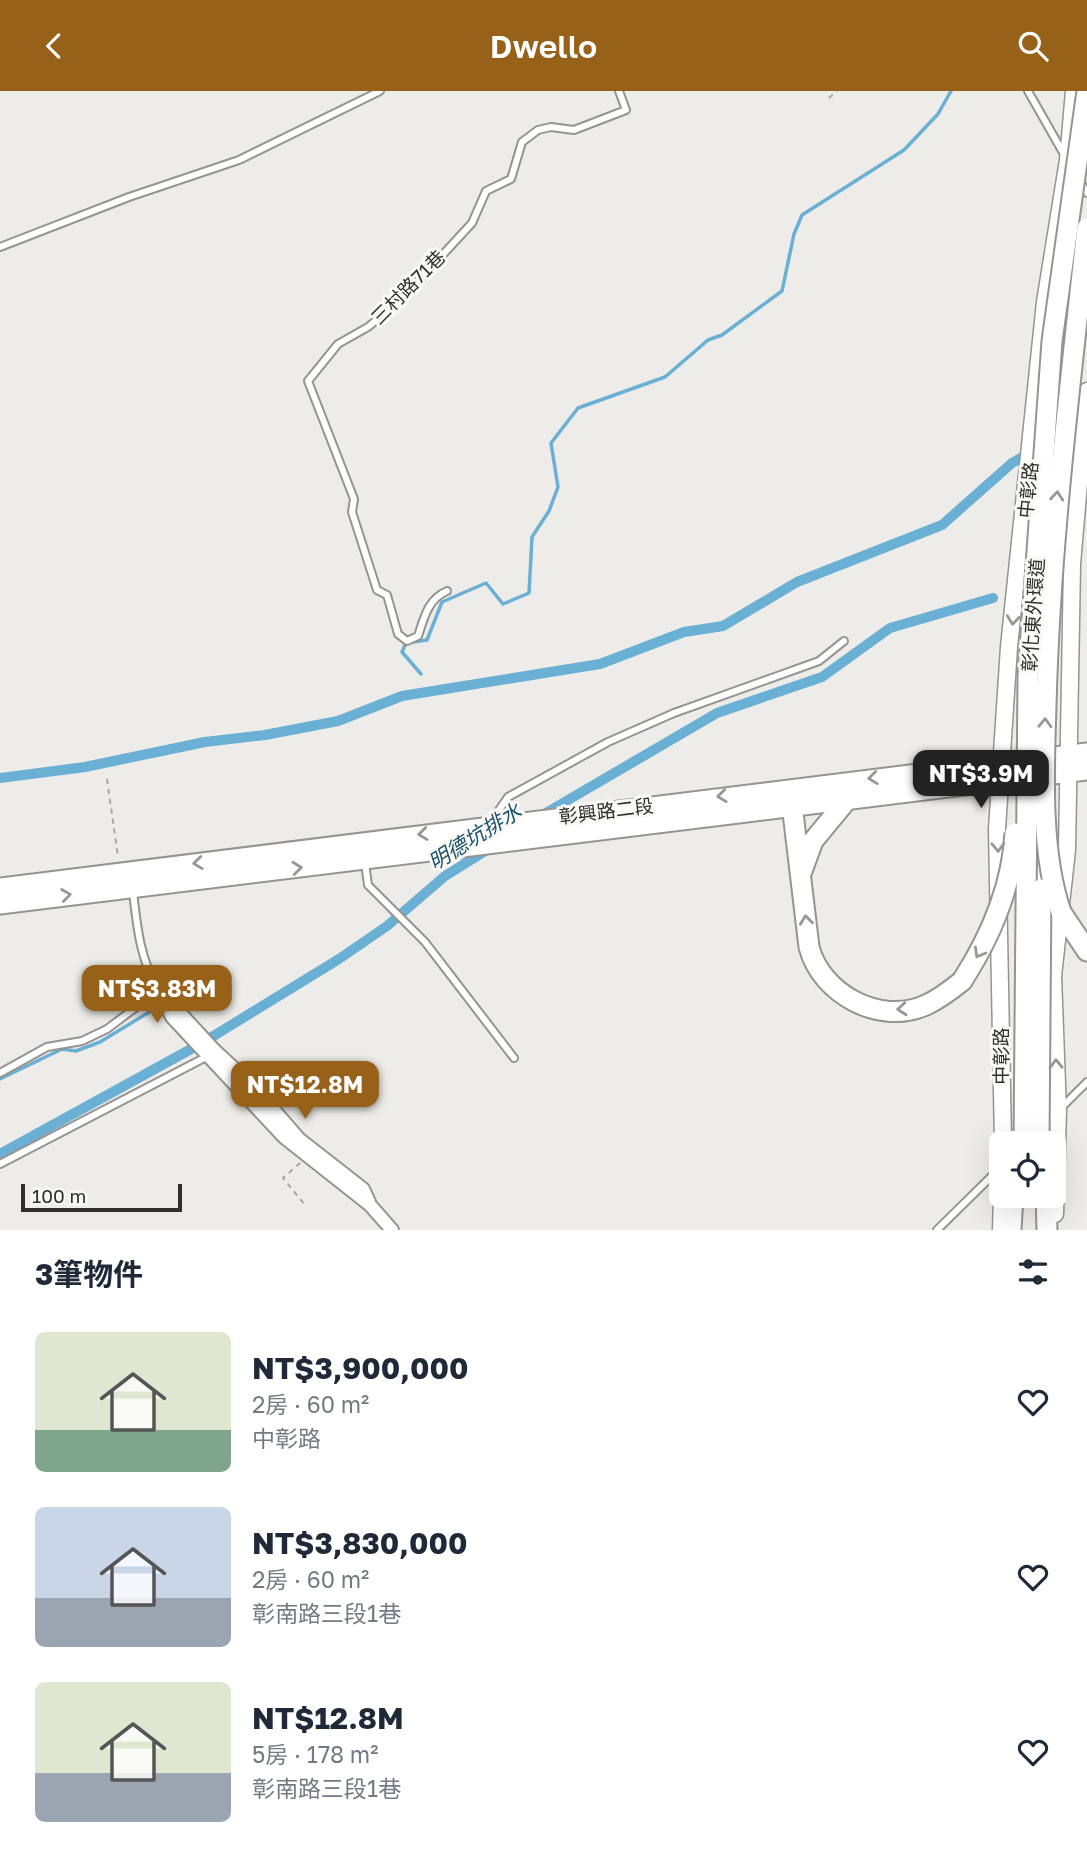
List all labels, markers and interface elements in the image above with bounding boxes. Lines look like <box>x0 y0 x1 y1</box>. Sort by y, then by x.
icon: back <box>35 27 73 65</box>
text: Dwello <box>490 27 597 65</box>
icon: search <box>1014 27 1052 65</box>
street label: 三村路71巷 <box>366 245 449 328</box>
street label: 中彰路 <box>1013 460 1042 520</box>
one-way arrow <box>1049 491 1064 502</box>
street label: 彰化東外環道 <box>1017 557 1048 673</box>
one-way arrow <box>1005 614 1020 626</box>
one-way arrow <box>1037 718 1053 728</box>
pin: NT$3.9M <box>916 751 1046 810</box>
text: NT$3.9M <box>929 759 1033 787</box>
one-way arrow <box>867 771 879 786</box>
one-way arrow <box>716 789 728 804</box>
street label: 彰興路二段 <box>557 793 654 828</box>
water label: 明德坑排水 <box>423 797 527 875</box>
one-way arrow <box>417 827 429 842</box>
one-way arrow <box>990 842 1006 853</box>
one-way arrow <box>192 856 204 871</box>
one-way arrow <box>291 861 303 876</box>
one-way arrow <box>60 888 72 903</box>
one-way arrow <box>798 914 813 926</box>
one-way arrow <box>974 946 987 958</box>
pin: NT$3.83M <box>85 965 229 1025</box>
text: NT$3.83M <box>98 974 216 1002</box>
one-way arrow <box>896 1001 907 1016</box>
street label: 中彰路 <box>989 1027 1012 1085</box>
one-way arrow <box>1049 1058 1064 1069</box>
pin: NT$12.8M <box>233 1061 377 1121</box>
text: NT$12.8M <box>247 1070 363 1098</box>
map controls <box>989 1131 1066 1208</box>
button: locate <box>989 1131 1066 1208</box>
scale bar <box>21 1181 182 1213</box>
text: 100 m <box>32 1184 86 1207</box>
icon: filters <box>1014 1253 1052 1291</box>
text: 3筆物件 <box>35 1256 143 1292</box>
text: NT$3,900,000 <box>252 1350 468 1386</box>
icon: home <box>91 1360 175 1444</box>
icon: heart <box>1014 1383 1052 1421</box>
text: 2房 · 60 m² <box>252 1390 369 1418</box>
text: 中彰路 <box>252 1424 321 1452</box>
text: NT$3,830,000 <box>252 1525 467 1561</box>
icon: home <box>91 1535 175 1619</box>
icon: heart <box>1014 1558 1052 1596</box>
text: 2房 · 60 m² <box>252 1565 369 1593</box>
text: 彰南路三段1巷 <box>252 1599 401 1627</box>
text: NT$12.8M <box>252 1700 404 1736</box>
icon: home <box>91 1710 175 1794</box>
icon: heart <box>1014 1733 1052 1771</box>
text: 5房 · 178 m² <box>252 1740 379 1768</box>
text: 彰南路三段1巷 <box>252 1774 401 1802</box>

